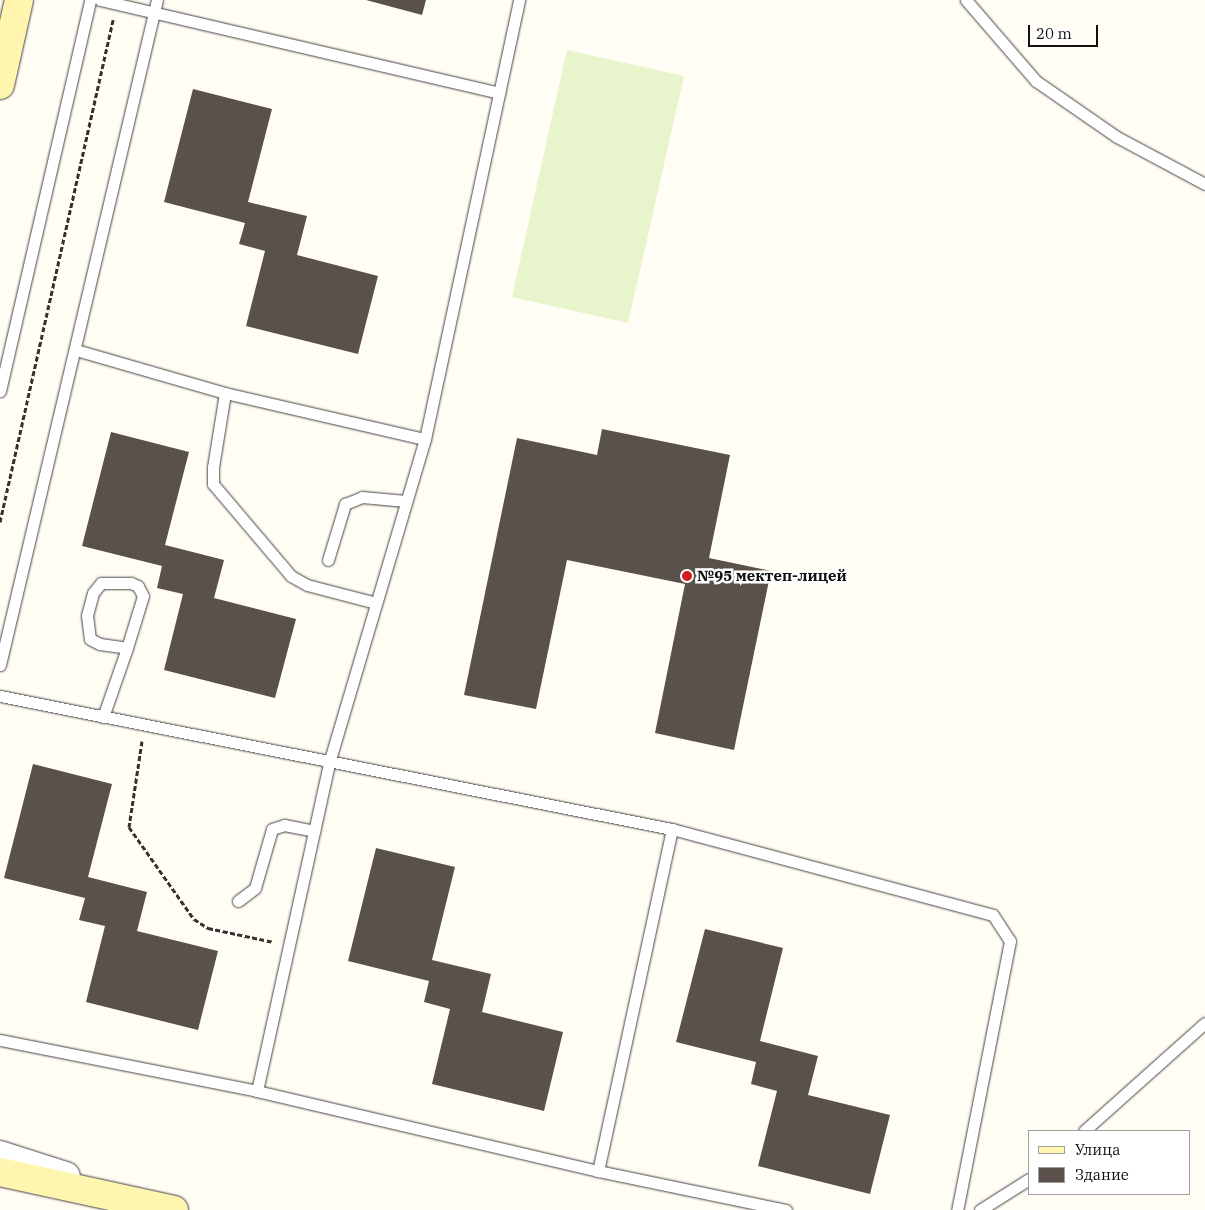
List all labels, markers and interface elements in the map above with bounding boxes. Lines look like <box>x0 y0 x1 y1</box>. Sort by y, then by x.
scale bar <box>1030 15 1100 47</box>
text: 20 m <box>1036 24 1072 43</box>
place label: №95 мектеп-лицей <box>697 567 847 585</box>
marker: №95 мектеп-лицей <box>681 570 693 582</box>
legend <box>1028 1130 1190 1195</box>
text: Улица <box>1075 1140 1120 1159</box>
text: Здание <box>1075 1165 1129 1184</box>

